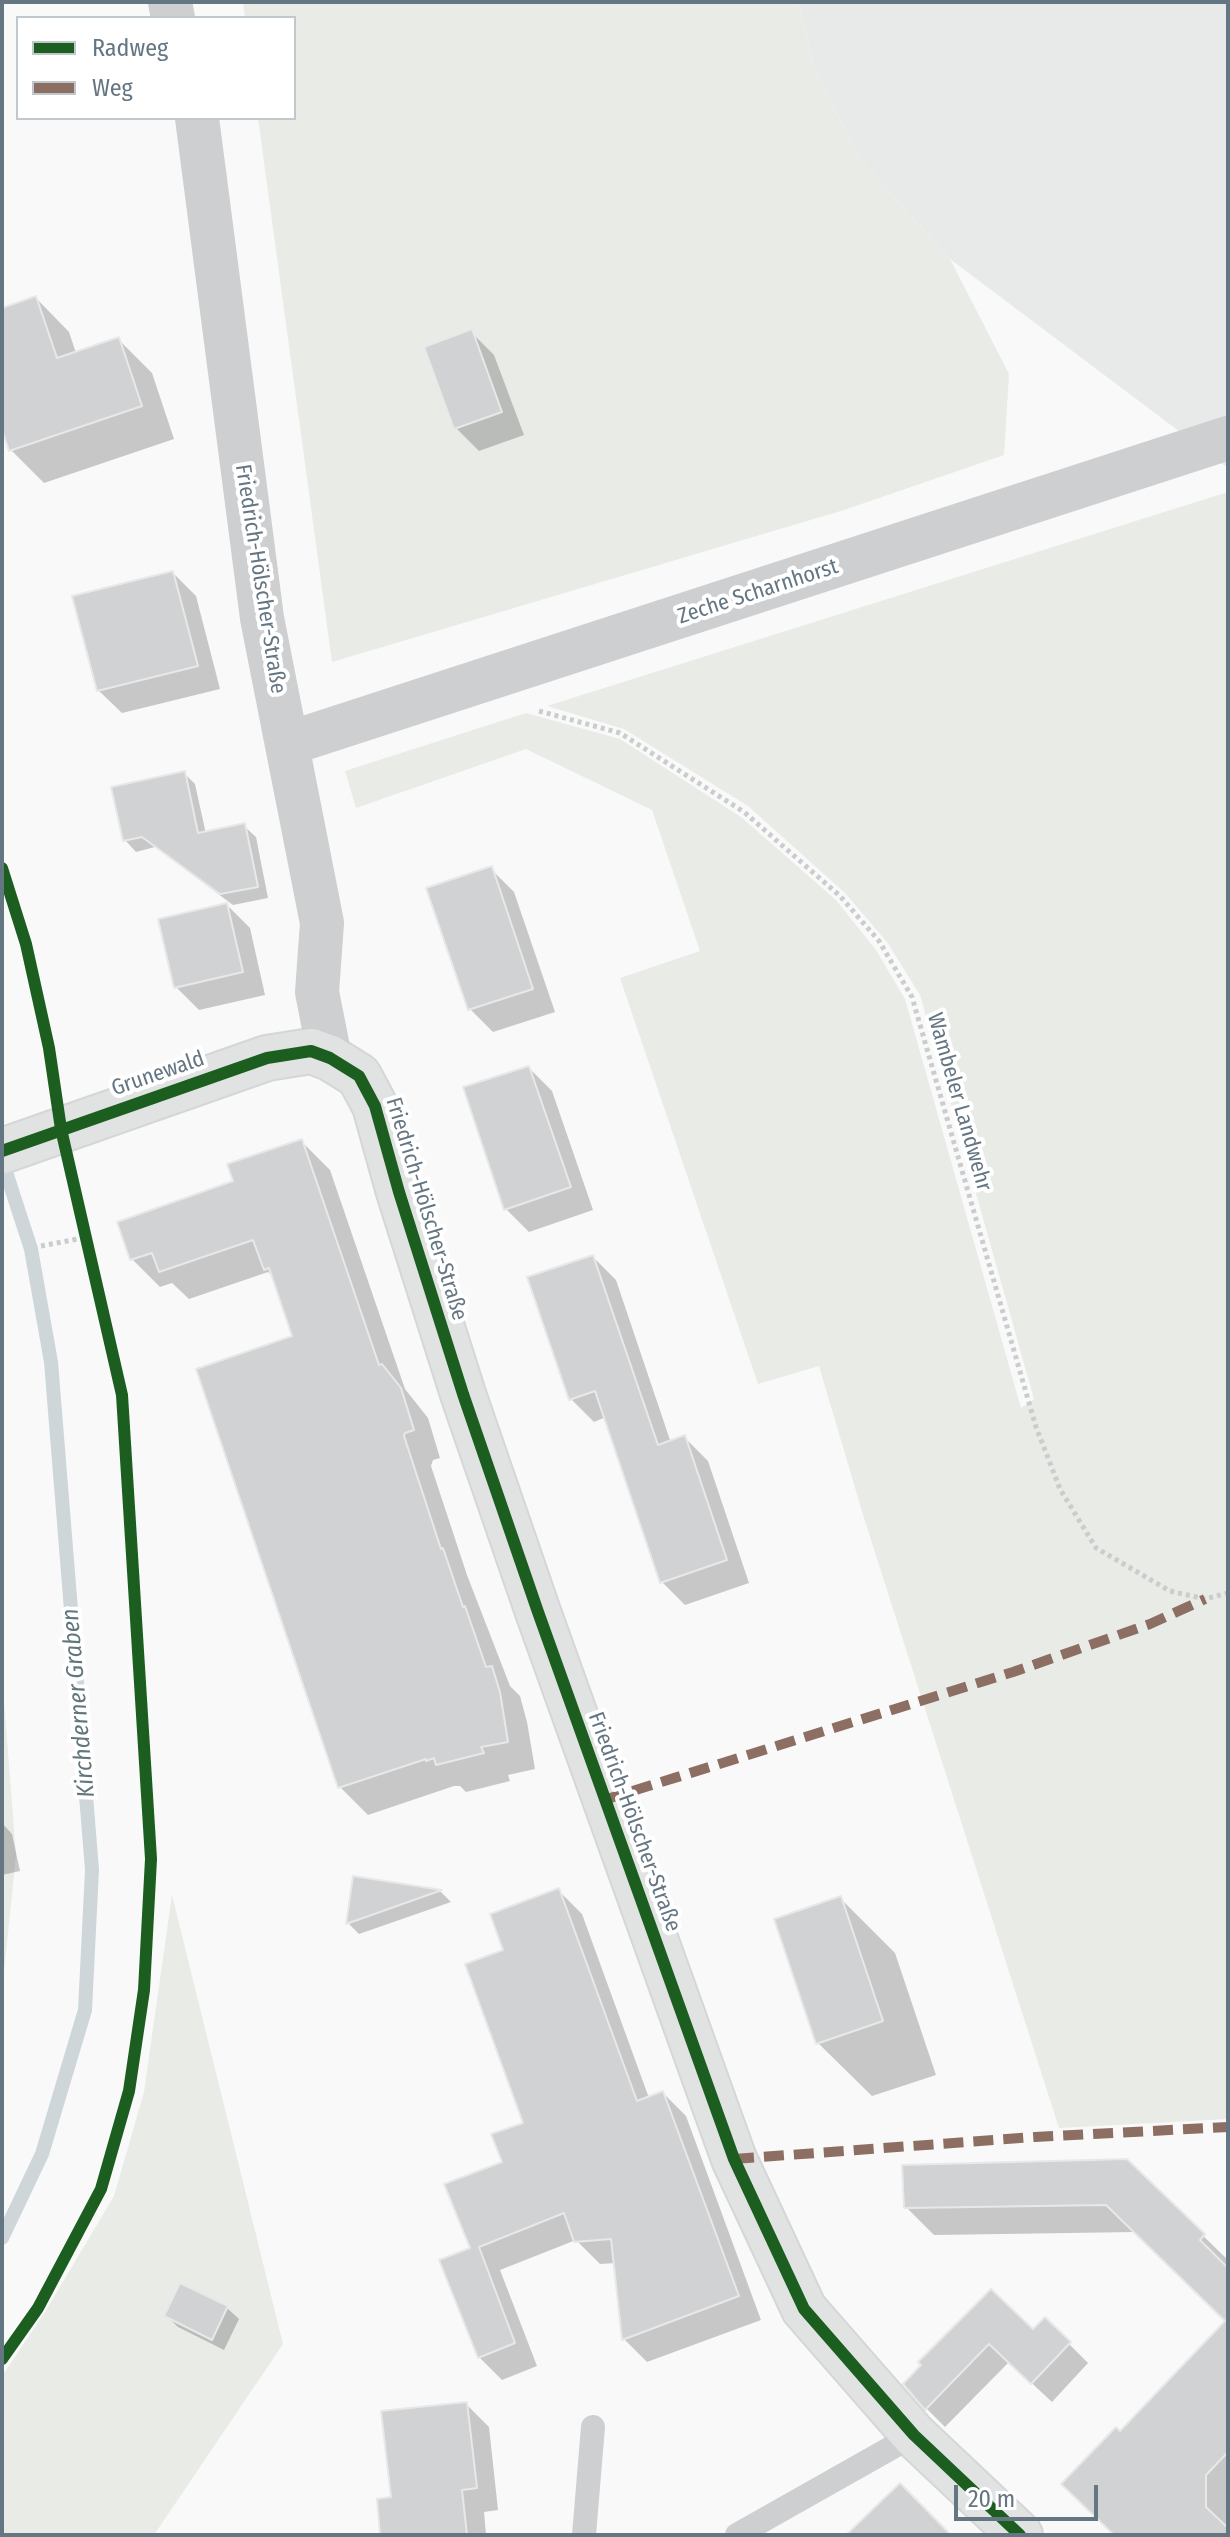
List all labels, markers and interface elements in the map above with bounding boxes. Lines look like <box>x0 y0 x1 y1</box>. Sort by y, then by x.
legend <box>16 16 296 120</box>
text: Radweg <box>92 34 168 62</box>
text: Weg <box>92 74 133 102</box>
street label: Friedrich-Hölscher-Straße <box>229 462 291 696</box>
street label: Zeche Scharnhorst <box>675 554 841 630</box>
street label: Wambeler Landwehr <box>921 1010 997 1194</box>
street label: Grunewald <box>108 1046 208 1102</box>
street label: Friedrich-Hölscher-Straße <box>379 1094 473 1324</box>
water label: Kirchderner Graben <box>56 1607 102 1799</box>
street label: Friedrich-Hölscher-Straße <box>582 1709 686 1935</box>
scale bar <box>958 2469 1102 2519</box>
text: 20 m <box>968 2485 1015 2513</box>

